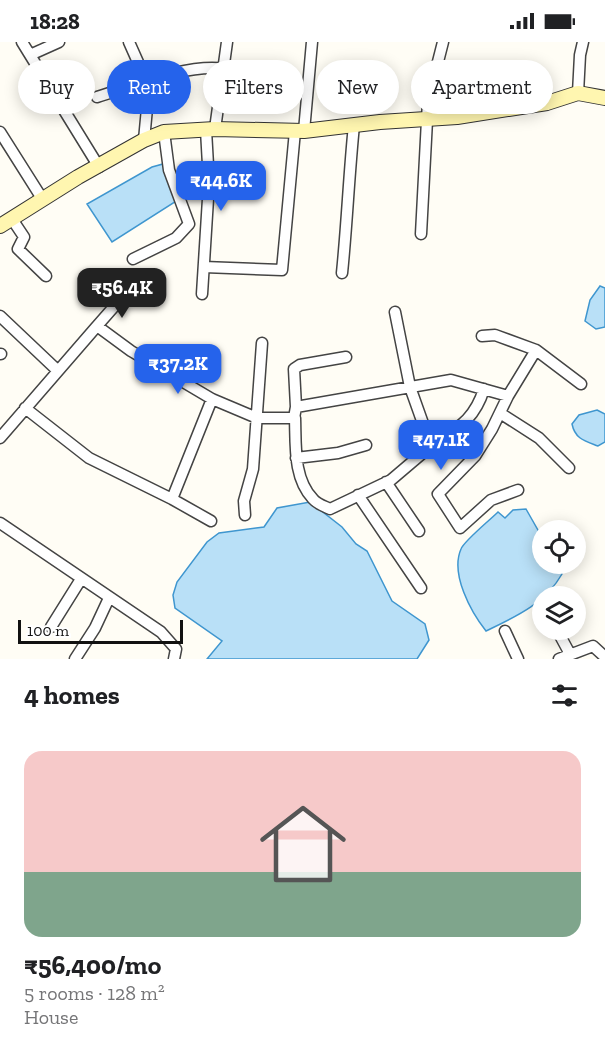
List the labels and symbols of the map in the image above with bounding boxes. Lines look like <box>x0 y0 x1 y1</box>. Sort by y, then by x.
pin: ₹44.6K <box>172 161 270 212</box>
pin: ₹56.4K <box>73 268 171 319</box>
pin: ₹37.2K <box>129 344 227 395</box>
pin: ₹47.1K <box>392 420 490 471</box>
scale bar <box>18 617 183 644</box>

